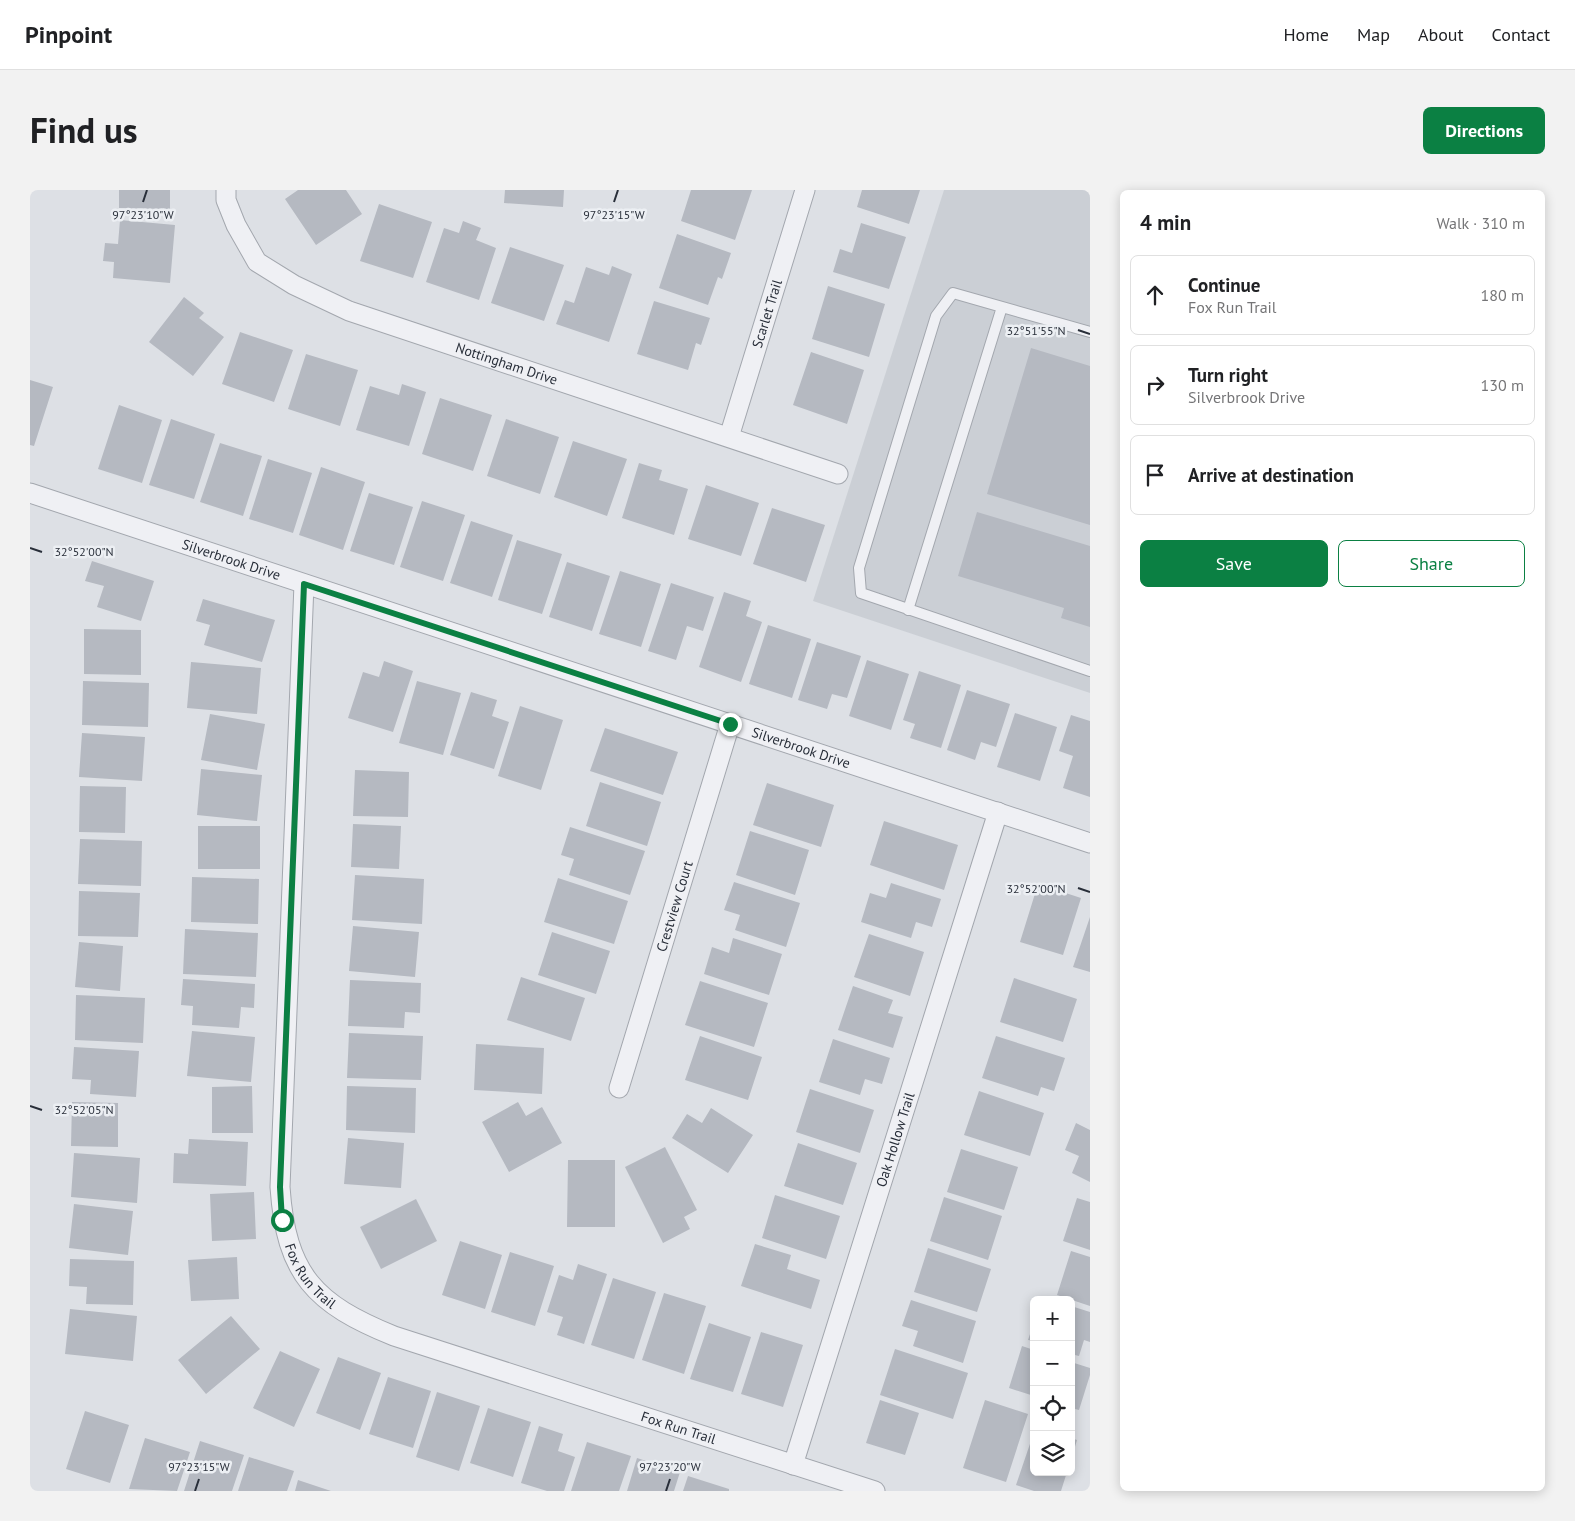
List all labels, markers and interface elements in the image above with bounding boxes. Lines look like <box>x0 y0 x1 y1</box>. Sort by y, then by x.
text: Pinpoint <box>25 19 112 50</box>
text: Home <box>1283 23 1329 46</box>
text: Map <box>1357 23 1390 46</box>
text: About <box>1418 23 1464 46</box>
text: Contact <box>1492 23 1550 46</box>
text: Find us <box>30 107 138 153</box>
button: Directions <box>1423 107 1545 154</box>
text: 97°23'10"W <box>112 207 174 222</box>
text: 97°23'15"W <box>583 207 645 222</box>
text: 4 min <box>1140 209 1191 236</box>
text: Walk · 310 m <box>1436 213 1525 233</box>
text: Continue <box>1188 273 1260 297</box>
street label: Scarlet Trail <box>748 277 786 350</box>
icon: ahead <box>1141 281 1169 309</box>
text: 180 m <box>1481 285 1524 305</box>
text: Fox Run Trail <box>1188 297 1277 317</box>
text: 32°51'55"N <box>1006 323 1066 338</box>
street label: Nottingham Drive <box>453 338 560 389</box>
text: Turn right <box>1188 363 1268 387</box>
icon: right <box>1141 371 1169 399</box>
text: 130 m <box>1481 375 1524 395</box>
text: Silverbrook Drive <box>1188 387 1305 407</box>
icon: arrive <box>1141 461 1169 489</box>
text: Arrive at destination <box>1188 463 1354 487</box>
street label: Silverbrook Drive <box>180 535 283 584</box>
button: Save <box>1140 540 1328 587</box>
button: Share <box>1338 540 1525 587</box>
text: 32°52'00"N <box>54 544 114 559</box>
route end <box>719 713 742 736</box>
street label: Silverbrook Drive <box>750 723 853 772</box>
street label: Crestview Court <box>652 858 697 954</box>
text: 32°52'00"N <box>1006 881 1066 896</box>
street label: Oak Hollow Trail <box>872 1090 918 1189</box>
text: 32°52'05"N <box>54 1102 114 1117</box>
route start <box>271 1209 294 1232</box>
street label: Fox Run Trail <box>281 1241 340 1313</box>
map controls <box>1030 1296 1075 1476</box>
button: + <box>1030 1296 1075 1341</box>
button: − <box>1030 1341 1075 1386</box>
button: locate <box>1030 1386 1075 1431</box>
street label: Fox Run Trail <box>639 1407 718 1448</box>
button: layers <box>1030 1431 1075 1476</box>
text: 97°23'15"W <box>168 1459 230 1474</box>
text: 97°23'20"W <box>639 1459 701 1474</box>

